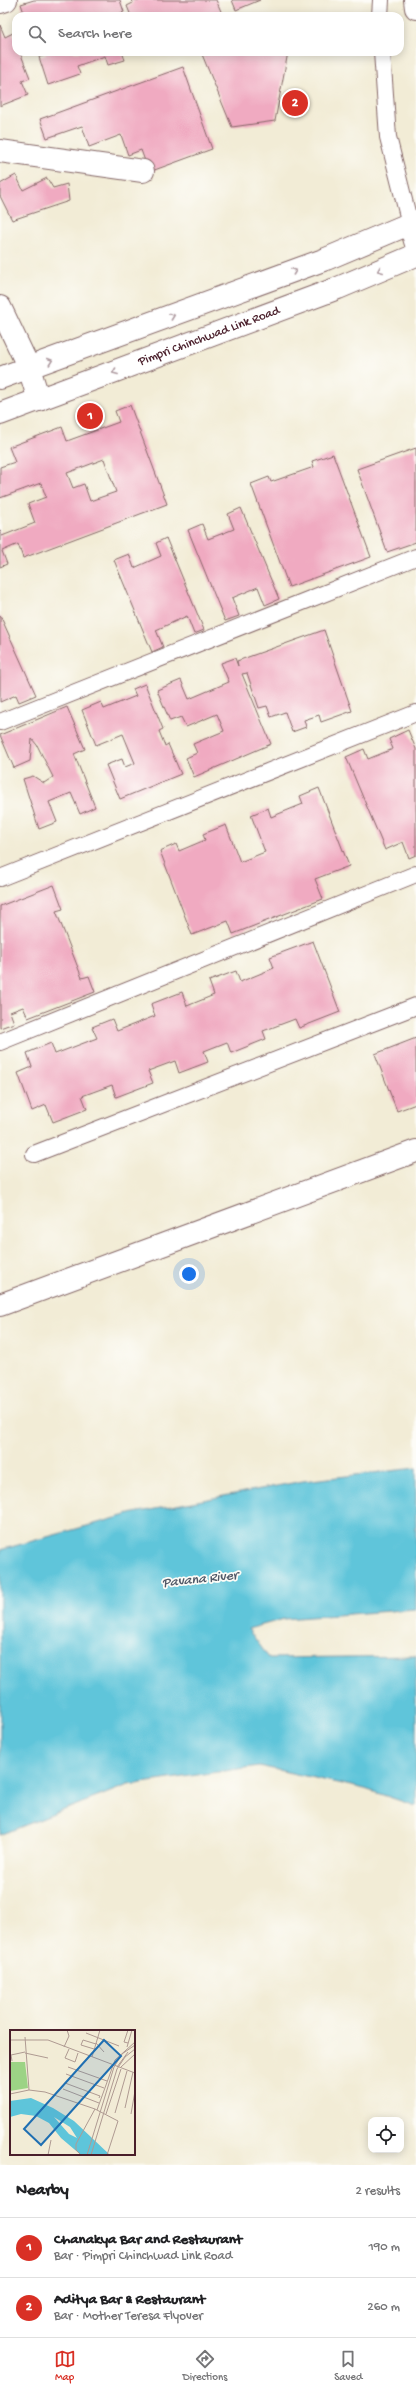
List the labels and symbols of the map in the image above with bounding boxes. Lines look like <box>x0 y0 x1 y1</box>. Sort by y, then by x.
pin: 2 <box>282 88 308 118</box>
one-way arrow <box>377 266 384 274</box>
one-way arrow <box>290 267 297 276</box>
street label: Pimpri Chinchwad Link Road <box>135 302 283 370</box>
one-way arrow <box>169 313 176 321</box>
one-way arrow <box>46 357 53 365</box>
one-way arrow <box>111 367 118 375</box>
pin: 1 <box>77 401 103 431</box>
your location <box>179 1264 199 1284</box>
water label: Pavana River <box>161 1567 242 1592</box>
inset map <box>10 2030 135 2155</box>

